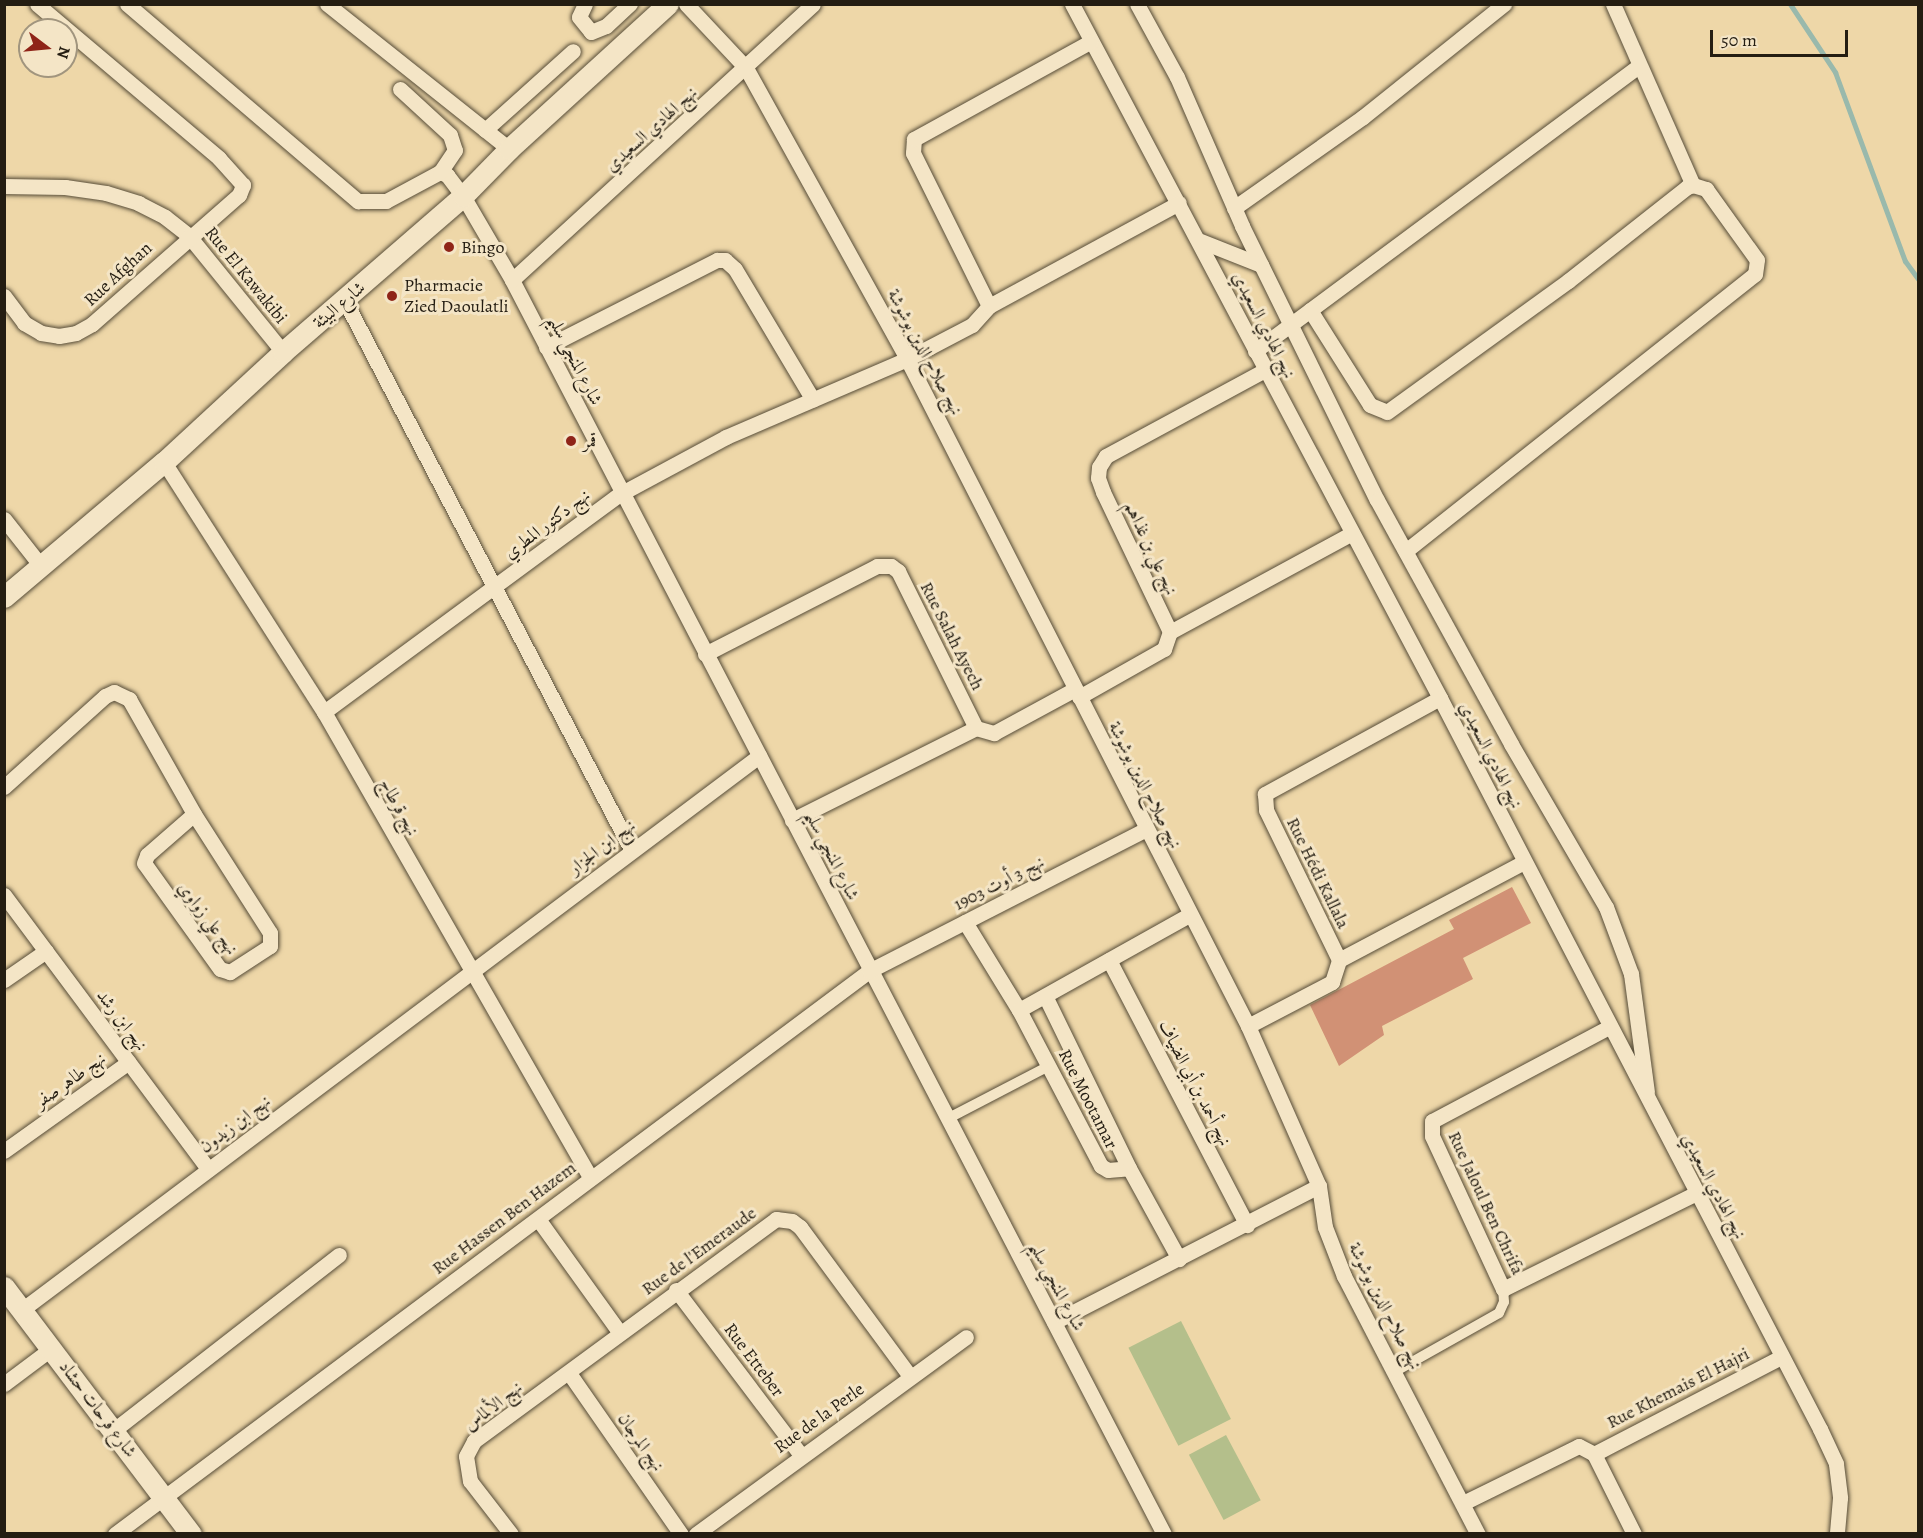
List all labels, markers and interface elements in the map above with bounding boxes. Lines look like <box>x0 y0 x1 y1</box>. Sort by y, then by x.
north arrow <box>18 18 78 78</box>
scale bar <box>1713 18 1851 56</box>
text: 50 m <box>1721 28 1757 52</box>
text: N <box>51 44 76 61</box>
street label: نهج الهادي السعيدي <box>600 82 702 176</box>
street label: Rue El Kawakibi <box>200 222 292 328</box>
place label: Bingo <box>461 236 504 258</box>
street label: Rue Afghan <box>80 237 156 311</box>
marker: Bingo <box>442 240 456 254</box>
street label: نهج الهادي السعيدي <box>1228 268 1300 382</box>
place label: Pharmacie Zied Daoulatli <box>404 275 509 318</box>
street label: شارع البيئة <box>308 277 370 333</box>
street label: نهج صلاح الدين بوشوشة <box>883 285 967 419</box>
marker: Pharmacie Zied Daoulatli <box>385 289 399 303</box>
street label: شارع المنجي سليم <box>543 311 607 409</box>
place label: قمر <box>583 430 596 452</box>
marker: قمر <box>564 434 578 448</box>
street label: نهج دكتور المطري <box>500 485 594 563</box>
street label: نهج علي بن غذاهم <box>1120 498 1182 598</box>
street label: Rue Salah Ayech <box>915 578 989 694</box>
street label: نهج الهادي السعيدي <box>1455 698 1527 812</box>
street label: نهج صلاح الدين بوشوشة <box>1104 718 1186 852</box>
street label: نهج قرطاج <box>374 775 424 839</box>
street label: شارع المنجي سليم <box>800 806 864 904</box>
street label: Rue Hédi Kallala <box>1282 814 1354 932</box>
street label: نهج ابن الجزار <box>564 815 640 879</box>
street label: نهج 3 أوت 1903 <box>950 851 1048 915</box>
street label: نهج علي زواوي <box>173 877 243 959</box>
street label: نهج ابن رشد <box>92 985 152 1055</box>
street label: نهج أحمد بن أبي الضياف <box>1154 1016 1236 1150</box>
street label: Rue Mootamar <box>1054 1045 1122 1153</box>
street label: نهج طاهر صفر <box>30 1048 110 1112</box>
street label: نهج ابن زيدون <box>195 1090 275 1158</box>
street label: Rue Jaloul Ben Chrifa <box>1443 1128 1529 1278</box>
street label: نهج الهادي السعيدي <box>1677 1129 1751 1243</box>
street label: Rue Hassen Ben Hazem <box>428 1157 580 1279</box>
street label: Rue de l'Emeraude <box>637 1202 761 1300</box>
street label: شارع المنجي سليم <box>1024 1237 1090 1335</box>
street label: نهج صلاح الدين بوشوشة <box>1344 1239 1426 1373</box>
street label: Rue Etteber <box>719 1319 789 1401</box>
street label: Rue Khemais El Hajri <box>1603 1343 1753 1433</box>
street label: شارع فرحات حشاد <box>55 1356 141 1462</box>
street label: نهج الألماس <box>459 1376 527 1436</box>
street label: Rue de la Perle <box>770 1378 868 1458</box>
street label: نهج المرجان <box>613 1409 669 1475</box>

